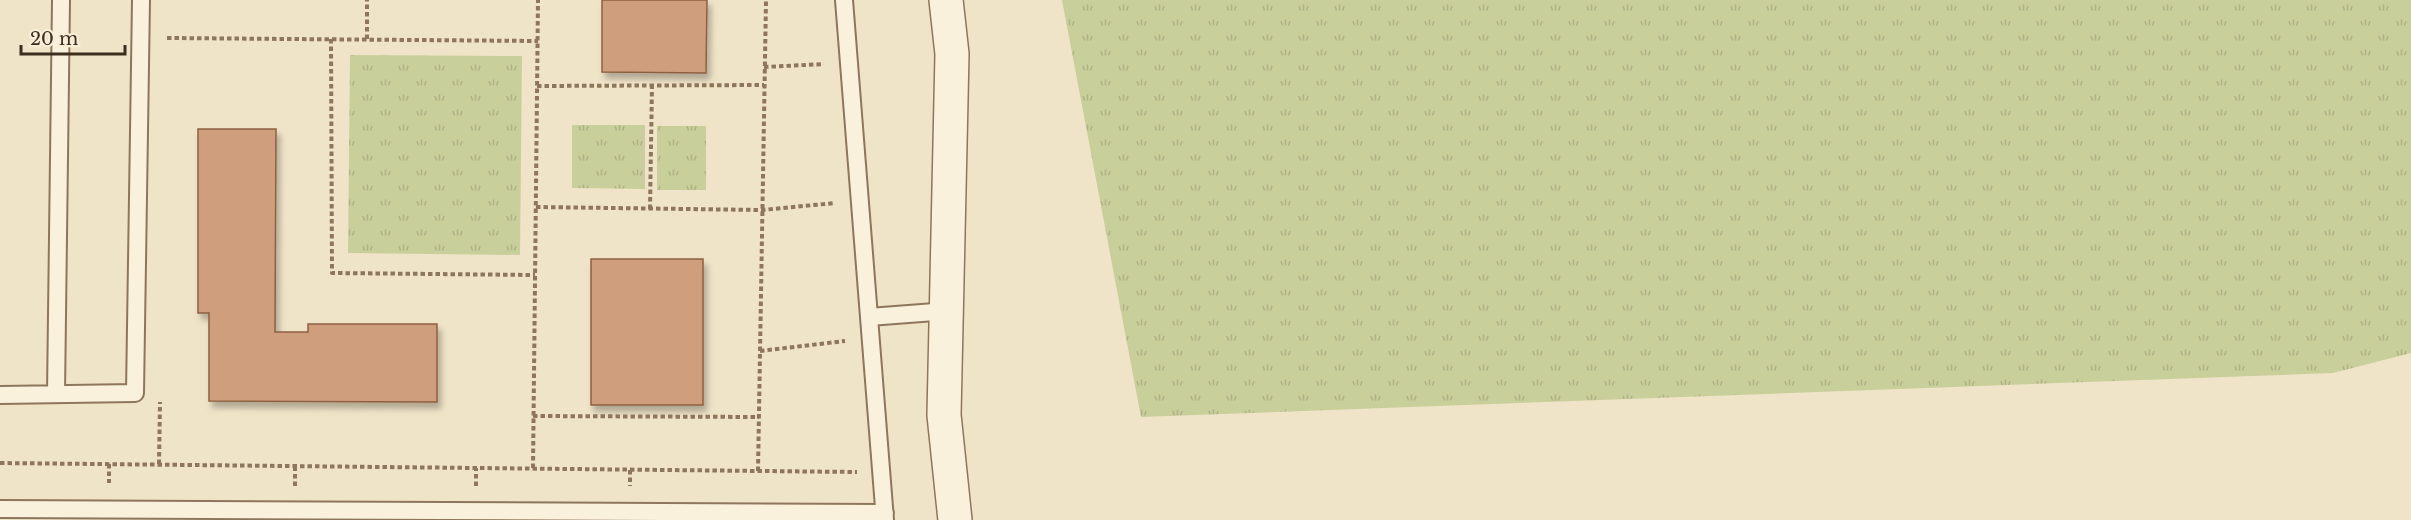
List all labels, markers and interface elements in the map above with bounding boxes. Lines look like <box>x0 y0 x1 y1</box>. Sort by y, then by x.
scale bar <box>21 18 124 56</box>
text: 20 m <box>30 28 78 50</box>

